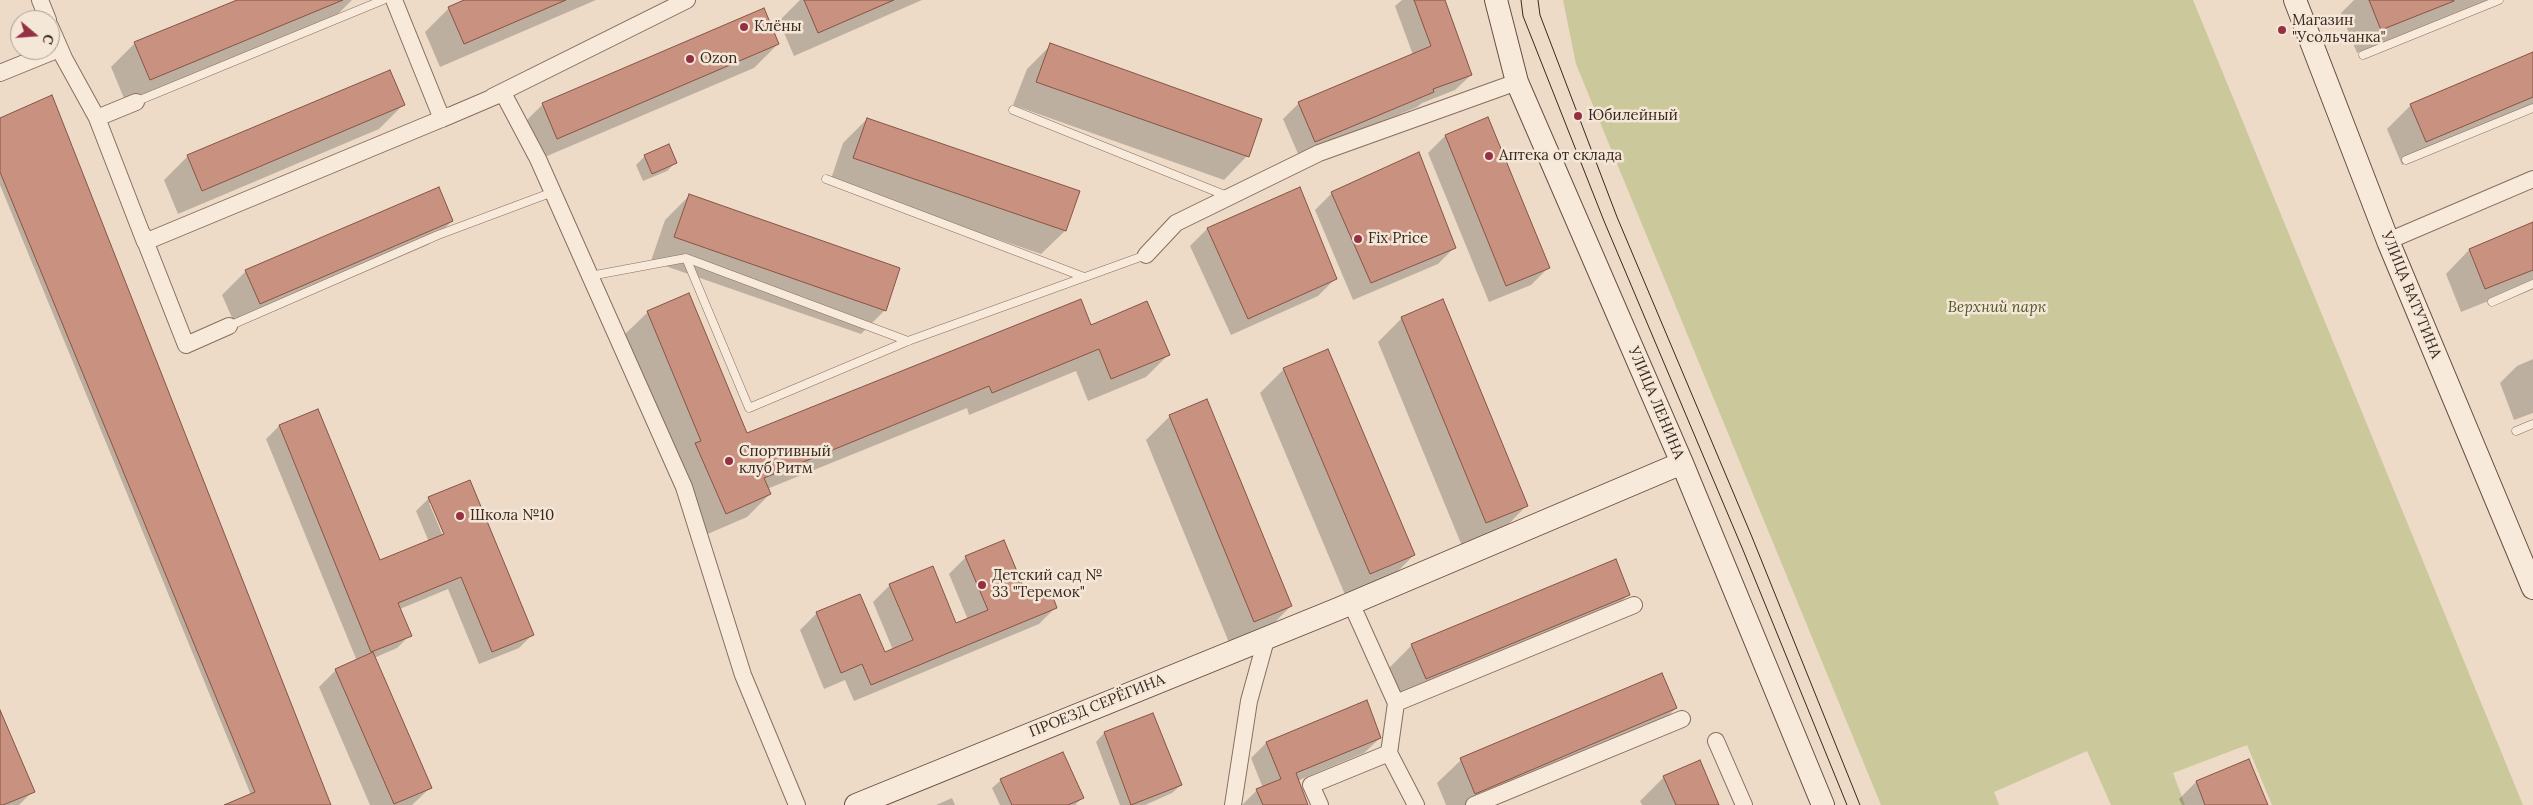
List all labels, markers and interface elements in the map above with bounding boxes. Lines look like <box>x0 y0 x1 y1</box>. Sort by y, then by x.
north arrow <box>10 10 60 60</box>
place label: Магазин "Усольчанка" <box>2292 12 2386 47</box>
place label: Клёны <box>754 18 802 36</box>
marker: Клёны <box>738 21 750 33</box>
marker: Магазин "Усольчанка" <box>2276 24 2288 36</box>
text: С <box>38 32 58 47</box>
place label: Ozon <box>700 50 737 68</box>
marker: Ozon <box>684 53 696 65</box>
place label: Юбилейный <box>1588 107 1678 125</box>
marker: Юбилейный <box>1572 110 1584 122</box>
place label: Аптека от склада <box>1499 147 1622 165</box>
marker: Аптека от склада <box>1483 150 1495 162</box>
street label: УЛИЦА ВАТУТИНА <box>2377 229 2445 361</box>
place label: Fix Price <box>1368 230 1428 248</box>
marker: Fix Price <box>1352 233 1364 245</box>
park label: Верхний парк <box>1948 299 2046 317</box>
street label: УЛИЦА ЛЕНИНА <box>1624 344 1688 462</box>
place label: Спортивный клуб Ритм <box>739 443 831 478</box>
marker: Спортивный клуб Ритм <box>723 455 735 467</box>
place label: Школа №10 <box>470 507 554 525</box>
marker: Школа №10 <box>454 510 466 522</box>
place label: Детский сад № 33 "Теремок" <box>992 567 1103 602</box>
marker: Детский сад № 33 "Теремок" <box>976 579 988 591</box>
street label: ПРОЕЗД СЕРЁГИНА <box>1027 671 1167 741</box>

